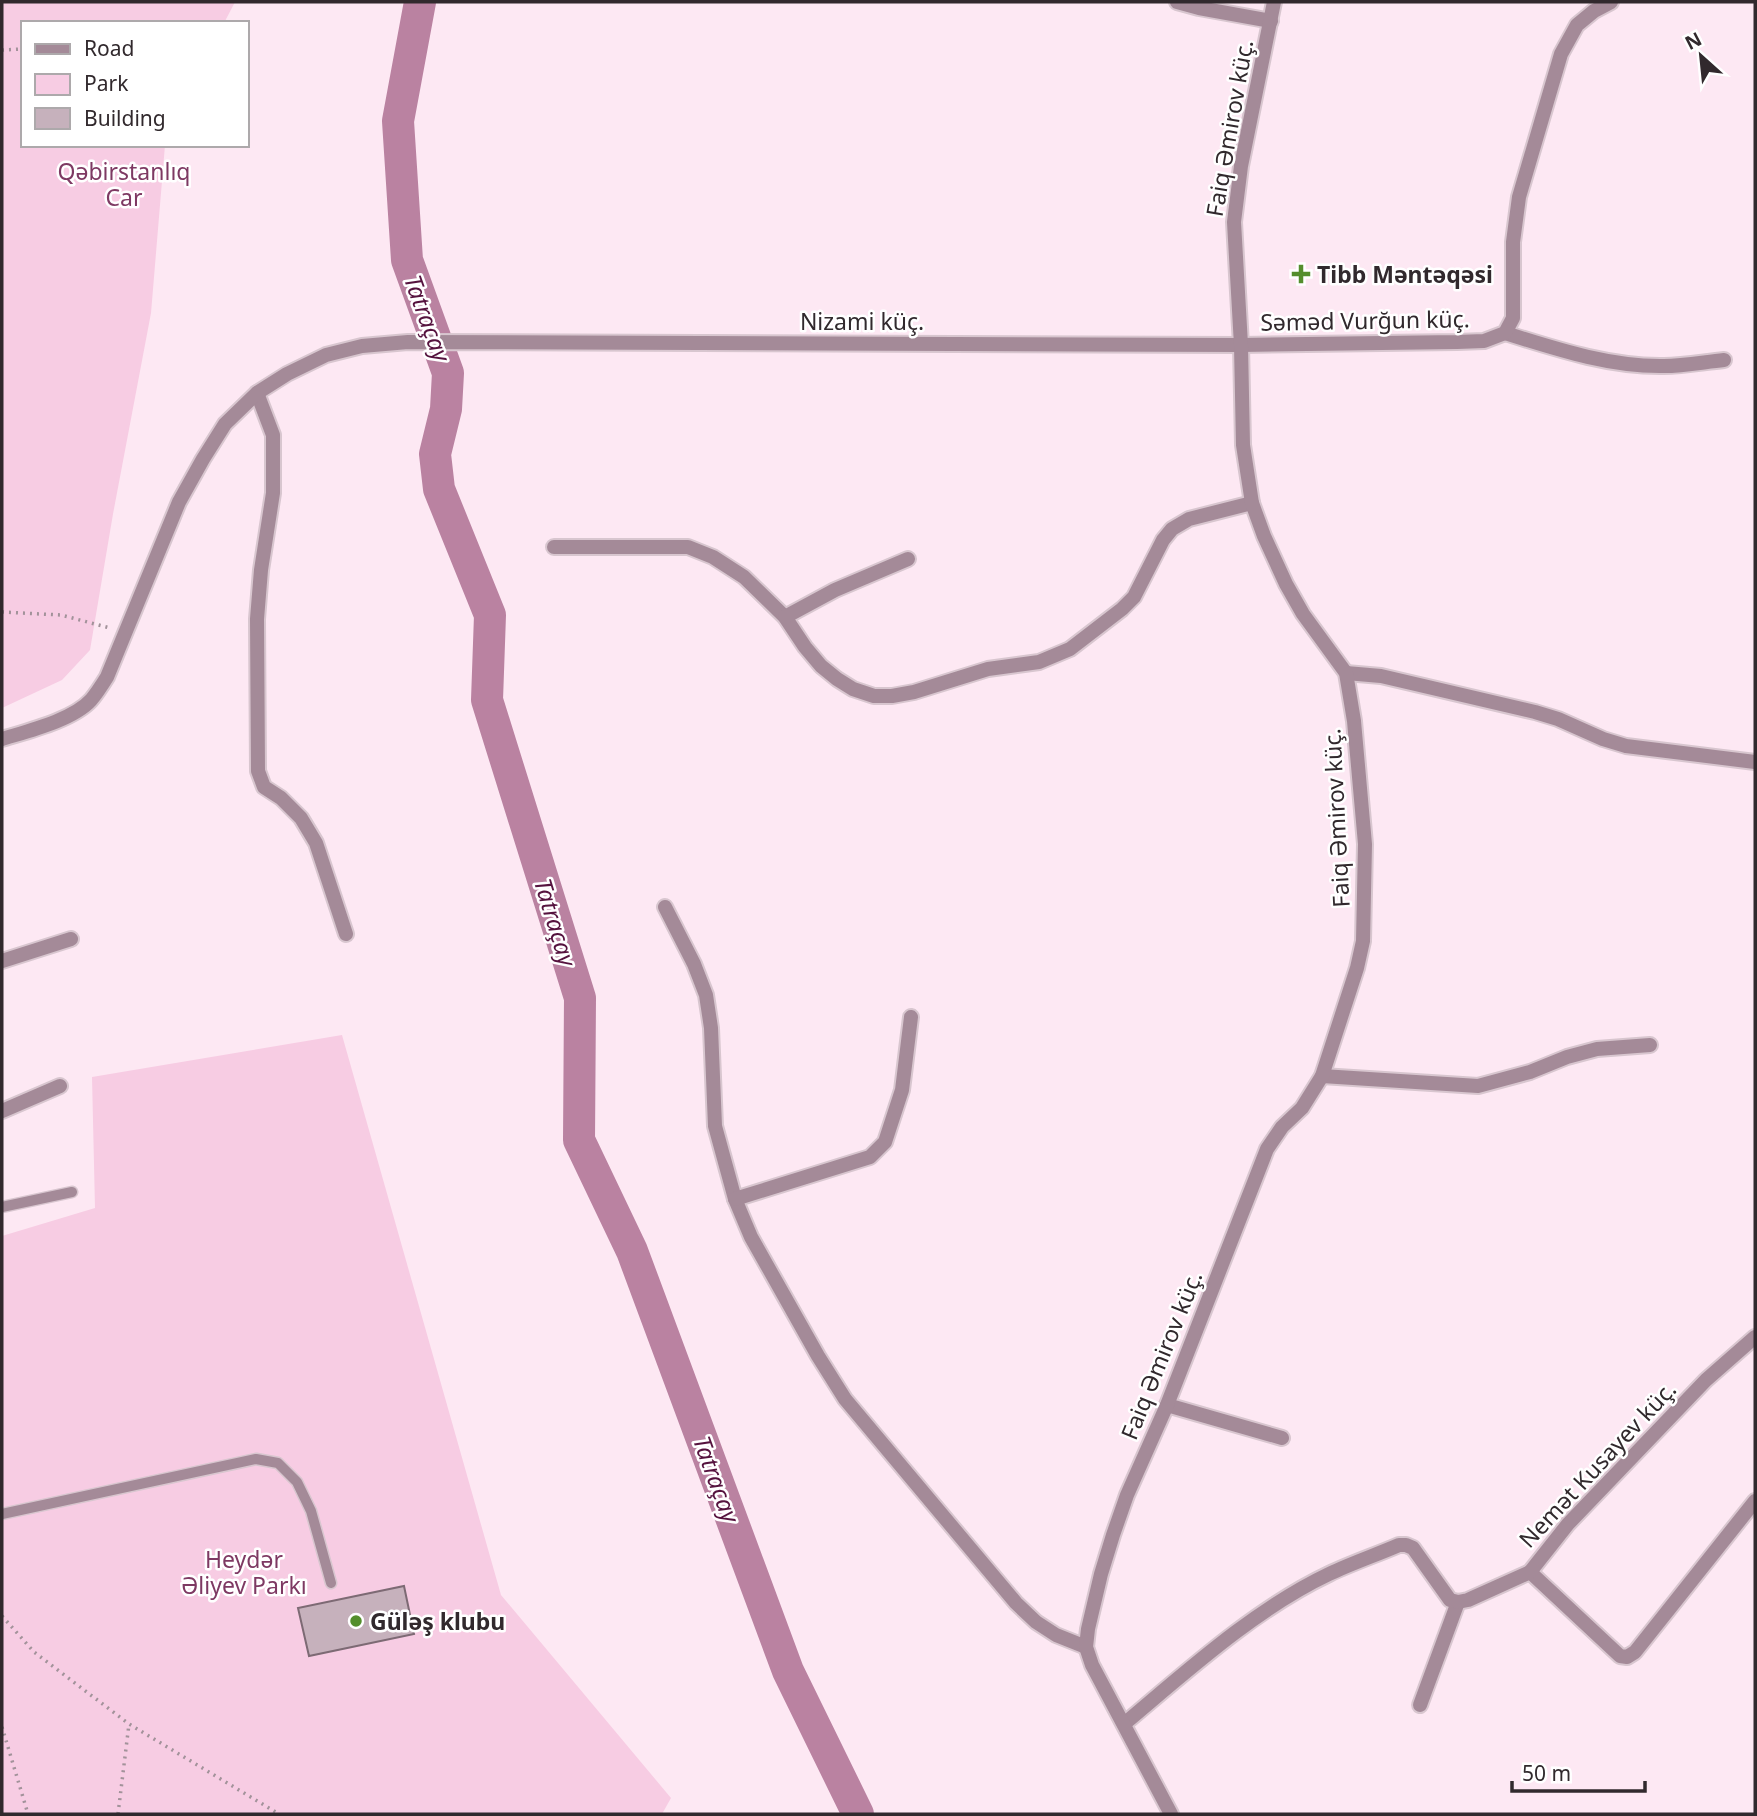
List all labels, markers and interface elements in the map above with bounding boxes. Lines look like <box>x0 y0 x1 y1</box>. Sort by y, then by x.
legend <box>21 21 248 147</box>
north arrow <box>1666 21 1736 91</box>
text: N <box>1680 26 1706 56</box>
text: Road <box>84 34 134 62</box>
street label: Faiq Əmirov küç. <box>1198 37 1260 219</box>
text: Park <box>84 69 129 97</box>
text: Building <box>84 104 166 132</box>
park label: Qəbirstanlıq Car <box>58 155 190 213</box>
place label: Tibb Məntəqəsi <box>1317 258 1493 290</box>
marker: Tibb Məntəqəsi <box>1291 264 1311 284</box>
water label: Tatraçay <box>397 270 460 368</box>
street label: Səməd Vurğun küç. <box>1260 302 1470 338</box>
street label: Nizami küç. <box>800 305 924 337</box>
street label: Faiq Əmirov küç. <box>1315 728 1357 908</box>
water label: Tatraçay <box>527 874 585 972</box>
street label: Faiq Əmirov küç. <box>1113 1266 1209 1444</box>
street label: Nemət Kusayev küç. <box>1511 1374 1683 1554</box>
water label: Tatraçay <box>686 1431 749 1529</box>
park label: Heydər Əliyev Parkı <box>181 1543 307 1601</box>
place label: Güləş klubu <box>370 1605 505 1637</box>
marker: Güləş klubu <box>348 1613 364 1629</box>
scale bar <box>1512 1750 1645 1794</box>
text: 50 m <box>1522 1759 1571 1787</box>

